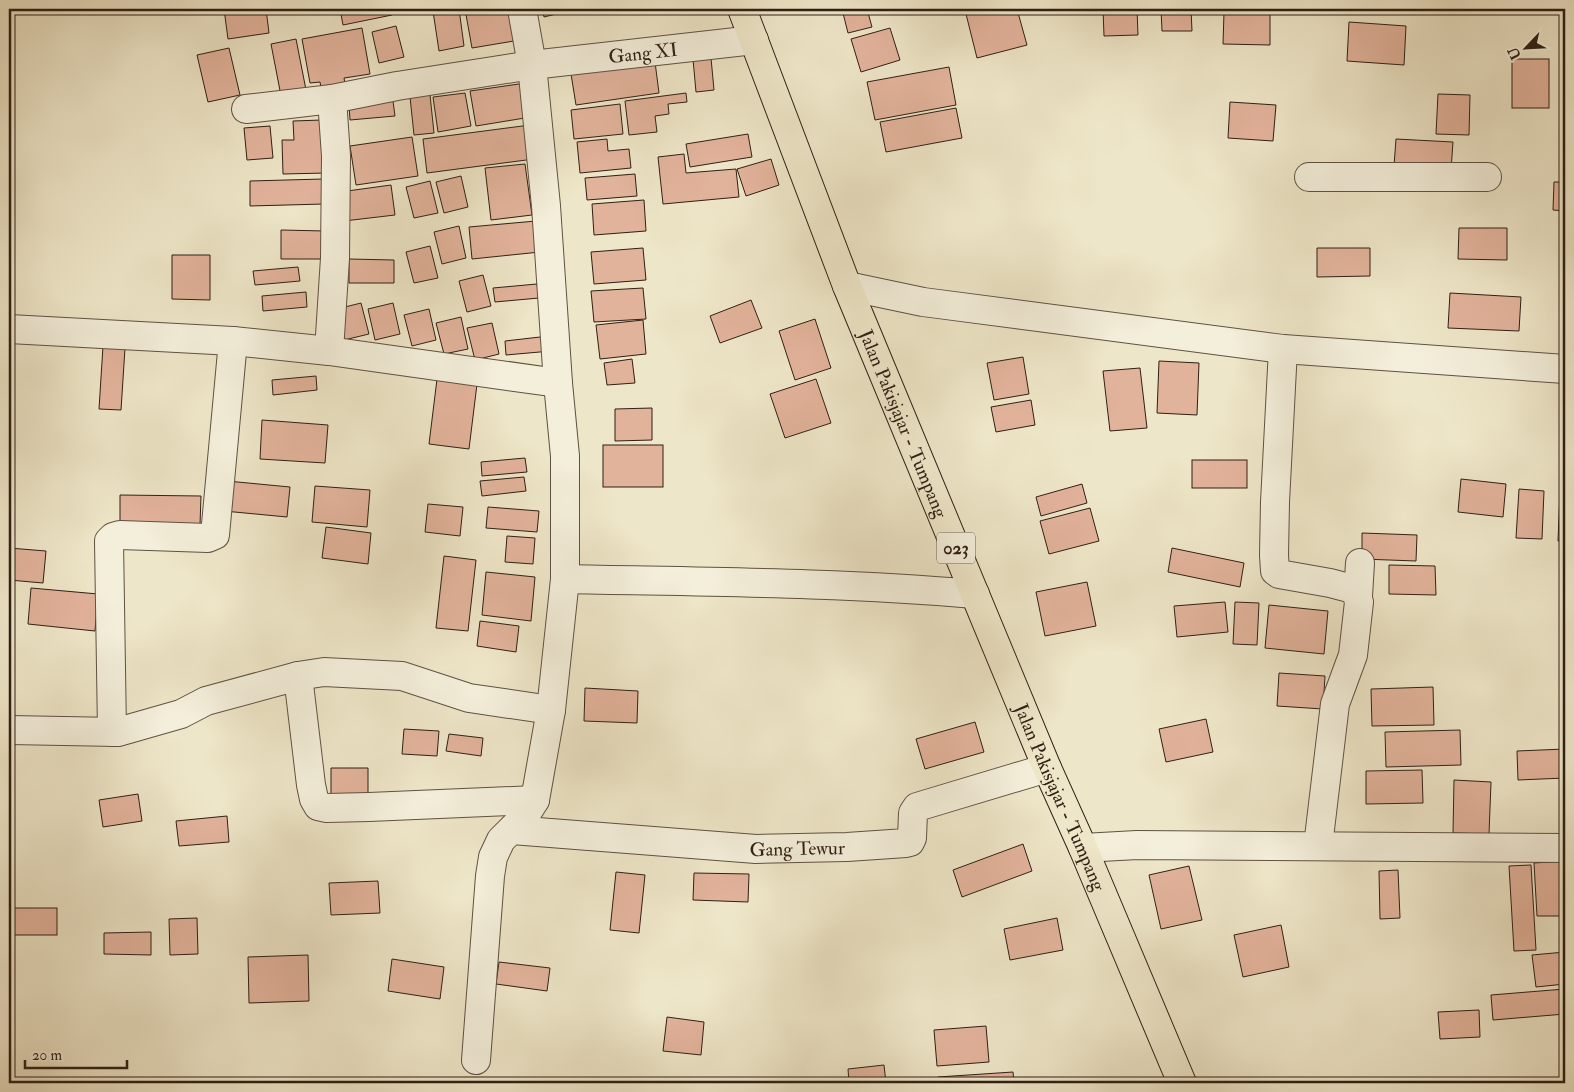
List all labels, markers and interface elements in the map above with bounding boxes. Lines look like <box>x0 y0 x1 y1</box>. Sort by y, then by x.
north arrow <box>1502 22 1552 72</box>
street label: Gang XI <box>607 38 679 69</box>
text: U <box>1504 44 1525 62</box>
street label: Jalan Pakisjajar - Tumpang <box>853 325 953 522</box>
road number: 023 <box>937 532 975 564</box>
street label: Jalan Pakisjajar - Tumpang <box>1008 699 1111 895</box>
street label: Gang Tewur <box>749 836 845 862</box>
scale bar <box>25 1037 128 1069</box>
text: 20 m <box>32 1046 62 1065</box>

